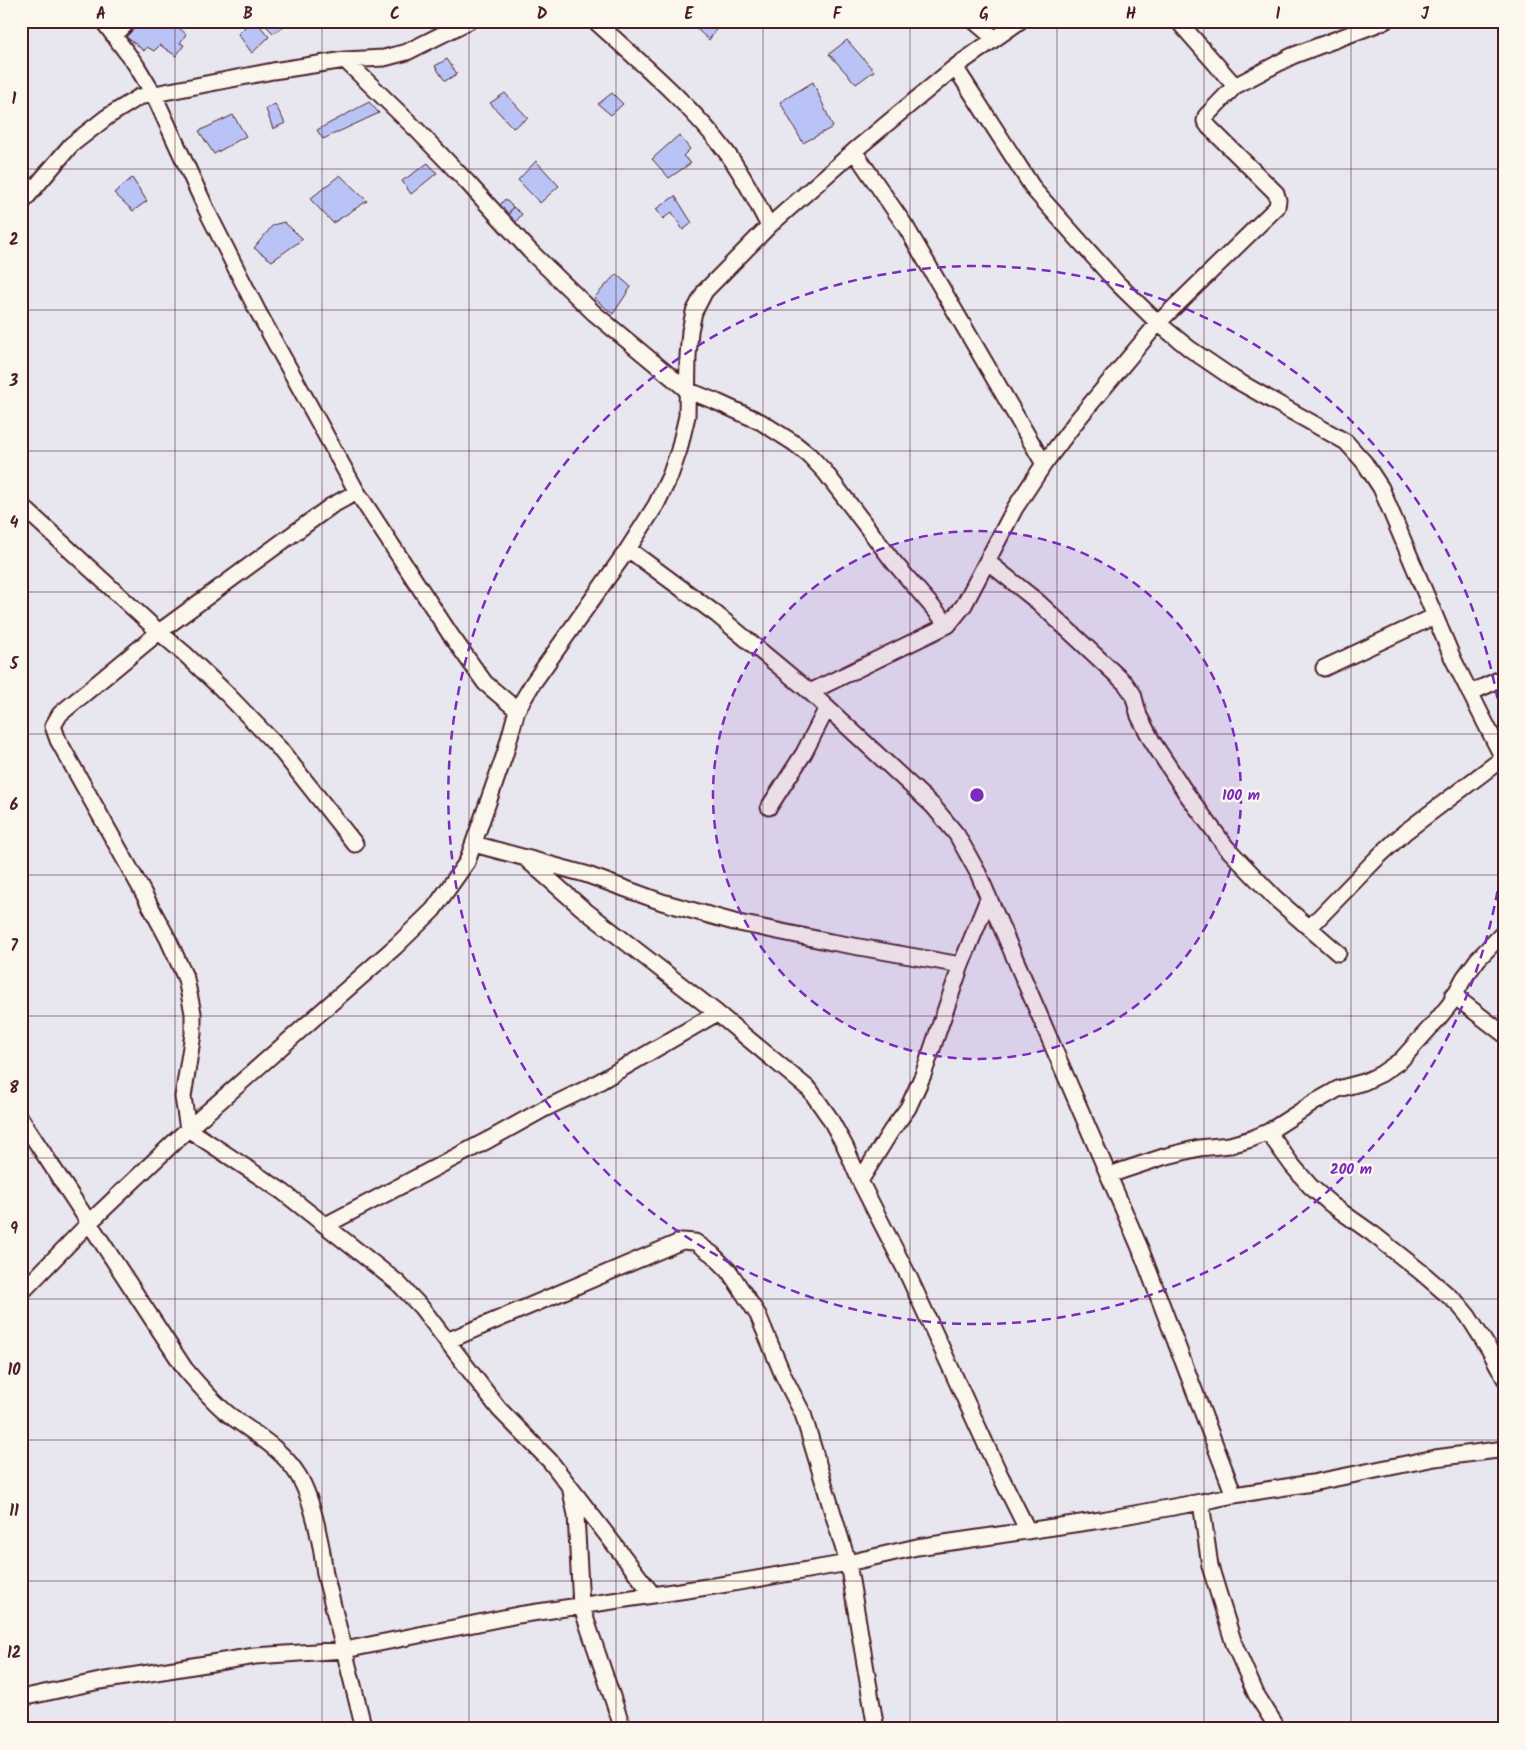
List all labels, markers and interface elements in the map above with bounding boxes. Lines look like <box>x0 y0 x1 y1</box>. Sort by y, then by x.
text: A <box>96 2 106 27</box>
text: B <box>243 2 253 27</box>
text: C <box>390 2 400 27</box>
text: D <box>537 2 548 27</box>
text: E <box>685 2 695 27</box>
text: F <box>833 2 843 27</box>
text: G <box>979 2 989 27</box>
text: H <box>1126 2 1136 27</box>
text: I <box>1276 2 1281 27</box>
text: J <box>1421 2 1430 27</box>
text: 1 <box>12 87 17 112</box>
text: 2 <box>9 228 19 253</box>
text: 3 <box>9 369 19 394</box>
text: 4 <box>10 511 19 536</box>
text: 5 <box>9 652 20 677</box>
text: 100 m <box>1222 784 1260 808</box>
centre of rings <box>968 786 986 804</box>
text: 6 <box>10 793 19 818</box>
text: 7 <box>10 934 18 959</box>
text: 8 <box>9 1076 19 1101</box>
text: 200 m <box>1330 1158 1372 1182</box>
text: 9 <box>10 1217 18 1242</box>
text: 10 <box>7 1358 21 1383</box>
text: 11 <box>9 1499 19 1524</box>
text: 12 <box>7 1641 21 1666</box>

